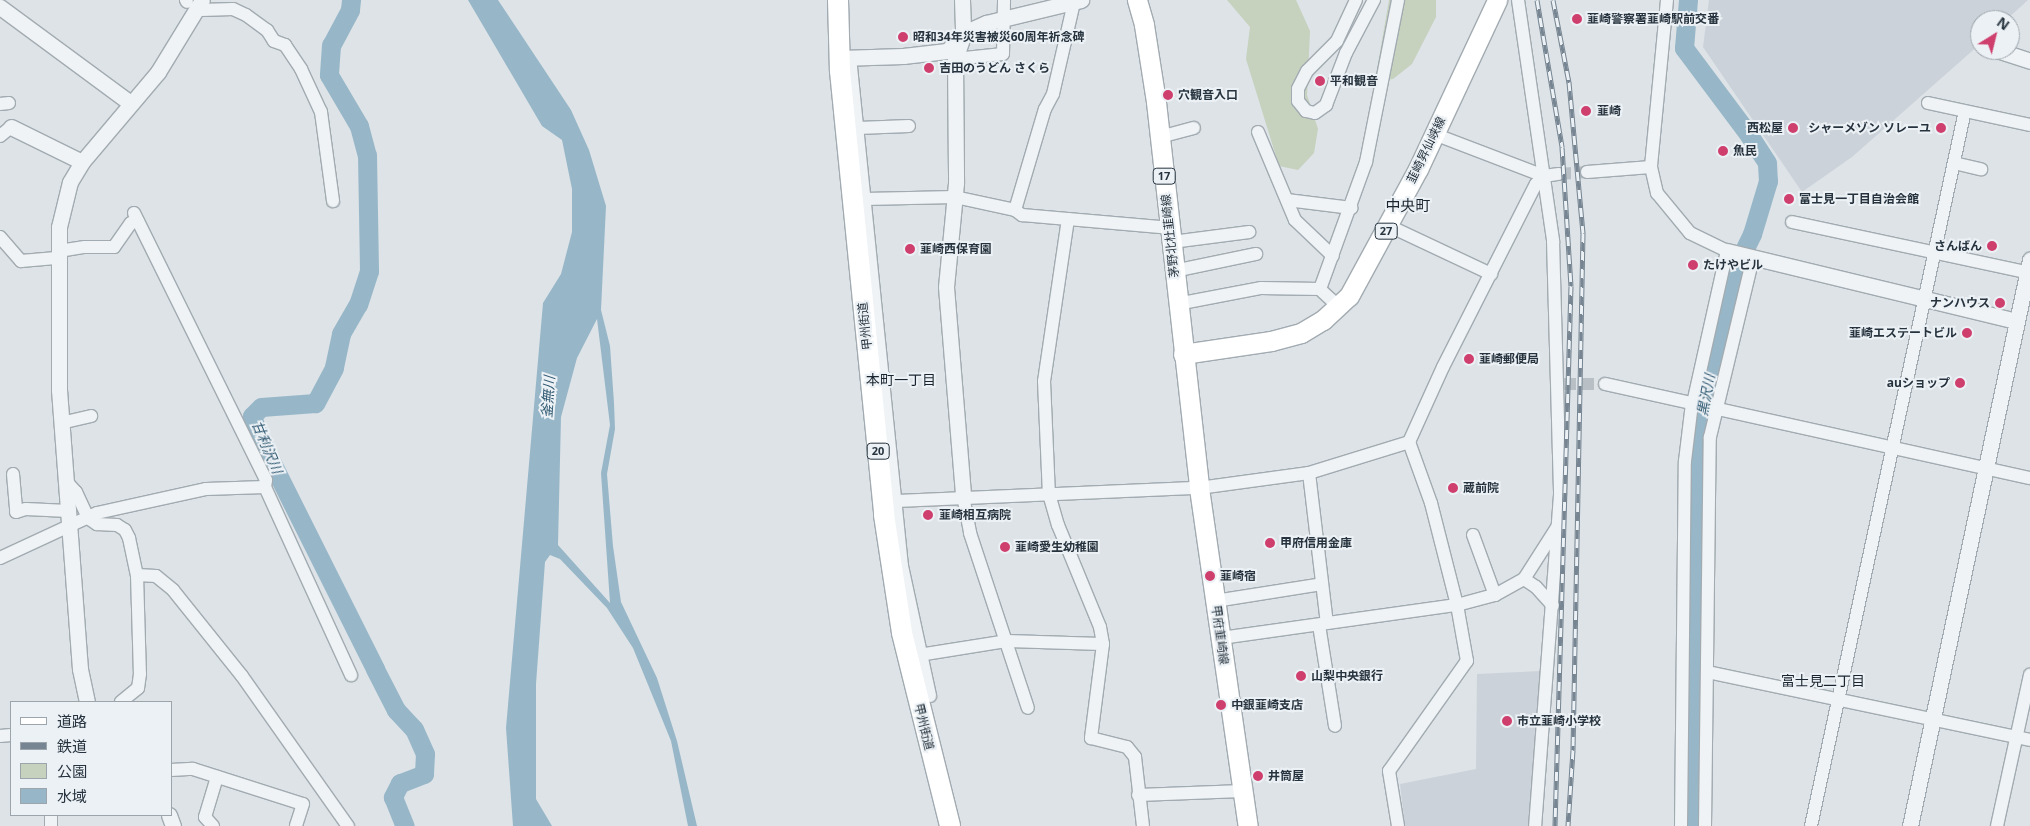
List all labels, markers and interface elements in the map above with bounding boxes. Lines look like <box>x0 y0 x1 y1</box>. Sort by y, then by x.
north arrow <box>1970 10 2020 60</box>
place label: 韮崎警察署韮崎駅前交番 <box>1587 12 1719 26</box>
text: N <box>1993 12 2014 34</box>
marker: 韮崎警察署韮崎駅前交番 <box>1571 13 1583 25</box>
place label: 昭和34年災害被災60周年祈念碑 <box>913 30 1084 44</box>
marker: 昭和34年災害被災60周年祈念碑 <box>897 31 909 43</box>
place label: 吉田のうどん さくら <box>939 61 1050 75</box>
marker: 吉田のうどん さくら <box>923 62 935 74</box>
place label: 平和観音 <box>1330 74 1378 88</box>
marker: 平和観音 <box>1314 75 1326 87</box>
place label: 穴観音入口 <box>1178 88 1238 102</box>
marker: 穴観音入口 <box>1162 89 1174 101</box>
marker: 韮崎 <box>1579 104 1593 118</box>
place label: 韮崎 <box>1597 104 1621 118</box>
street label: 韮崎昇仙峡線 <box>1404 114 1448 186</box>
place label: 西松屋 <box>1747 121 1783 135</box>
place label: シャーメゾン ソレーユ <box>1808 121 1931 135</box>
marker: 西松屋 <box>1787 122 1799 134</box>
marker: シャーメゾン ソレーユ <box>1935 122 1947 134</box>
place label: 魚民 <box>1733 144 1757 158</box>
marker: 魚民 <box>1717 145 1729 157</box>
road number: 17 <box>1152 168 1176 185</box>
place label: 富士見一丁目自治会館 <box>1799 192 1919 206</box>
street label: 茅野北杜韮崎線 <box>1158 193 1182 279</box>
marker: 富士見一丁目自治会館 <box>1783 193 1795 205</box>
district label: 中央町 <box>1386 197 1430 215</box>
road number: 27 <box>1374 222 1398 240</box>
place label: さんばん <box>1934 239 1982 253</box>
marker: さんばん <box>1986 240 1998 252</box>
place label: 韮崎西保育園 <box>920 242 992 256</box>
marker: 韮崎西保育園 <box>904 243 916 255</box>
place label: たけやビル <box>1703 258 1763 272</box>
marker: たけやビル <box>1687 259 1699 271</box>
place label: ナンハウス <box>1930 296 1990 310</box>
marker: ナンハウス <box>1994 297 2006 309</box>
street label: 甲州街道 <box>855 301 875 351</box>
place label: 韮崎エステートビル <box>1849 326 1957 340</box>
marker: 韮崎エステートビル <box>1961 327 1973 339</box>
place label: 韮崎郵便局 <box>1479 352 1539 366</box>
marker: 韮崎郵便局 <box>1463 353 1475 365</box>
district label: 本町一丁目 <box>866 372 936 388</box>
water label: 黒沢川 <box>1694 373 1718 417</box>
water label: 釜無川 <box>538 375 558 419</box>
place label: auショップ <box>1887 376 1950 390</box>
marker: auショップ <box>1954 377 1966 389</box>
water label: 甘利沢川 <box>248 418 286 476</box>
road number: 20 <box>866 442 890 460</box>
place label: 蔵前院 <box>1463 481 1499 495</box>
marker: 蔵前院 <box>1447 482 1459 494</box>
marker: 韮崎相互病院 <box>921 508 935 522</box>
place label: 韮崎相互病院 <box>939 508 1011 522</box>
place label: 甲府信用金庫 <box>1280 536 1352 550</box>
marker: 甲府信用金庫 <box>1264 537 1276 549</box>
place label: 韮崎愛生幼稚園 <box>1015 540 1099 554</box>
marker: 韮崎愛生幼稚園 <box>999 541 1011 553</box>
place label: 韮崎宿 <box>1220 569 1256 583</box>
marker: 韮崎宿 <box>1204 570 1216 582</box>
street label: 甲府韮崎線 <box>1209 604 1231 666</box>
place label: 山梨中央銀行 <box>1311 669 1383 683</box>
marker: 山梨中央銀行 <box>1295 670 1307 682</box>
district label: 富士見二丁目 <box>1781 673 1865 689</box>
place label: 中銀韮崎支店 <box>1231 698 1303 712</box>
marker: 中銀韮崎支店 <box>1215 699 1227 711</box>
legend <box>10 701 172 816</box>
street label: 甲州街道 <box>911 702 937 752</box>
text: 道路 <box>57 711 87 731</box>
place label: 市立韮崎小学校 <box>1517 714 1601 728</box>
marker: 市立韮崎小学校 <box>1501 715 1513 727</box>
text: 鉄道 <box>57 736 87 756</box>
text: 公園 <box>57 761 87 781</box>
place label: 井筒屋 <box>1268 769 1304 783</box>
marker: 井筒屋 <box>1252 770 1264 782</box>
text: 水域 <box>57 786 87 806</box>

